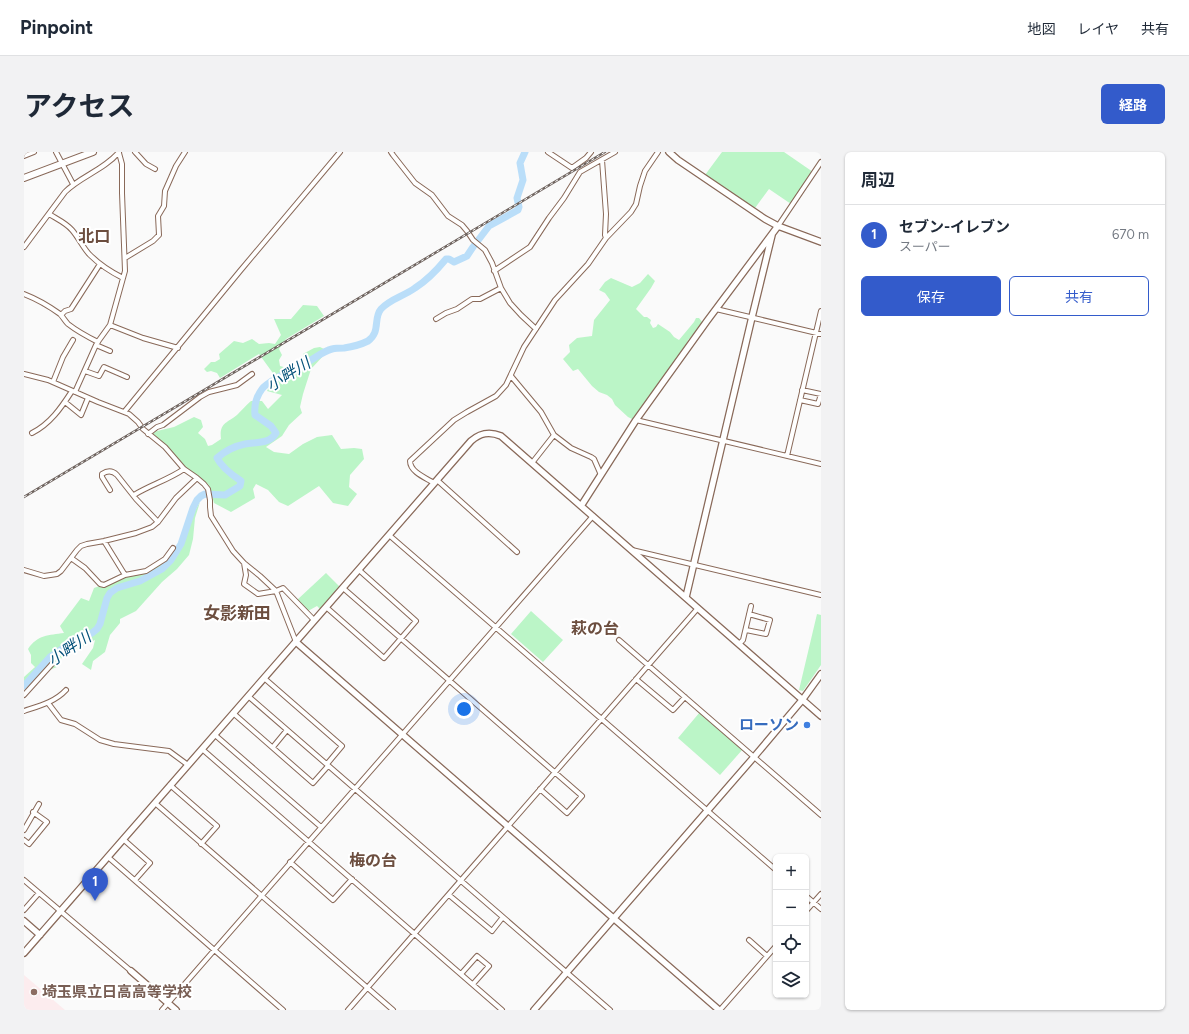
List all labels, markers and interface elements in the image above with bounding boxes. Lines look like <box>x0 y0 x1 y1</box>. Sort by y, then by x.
text: Pinpoint <box>20 16 93 39</box>
text: 地図 <box>1027 21 1055 38</box>
text: レイヤ <box>1077 21 1119 38</box>
text: 共有 <box>1141 21 1169 38</box>
button: 経路 <box>1101 84 1165 124</box>
text: アクセス <box>24 89 135 123</box>
text: 周辺 <box>861 170 895 190</box>
text: セブン-イレブン <box>899 218 1010 236</box>
district label: 北口 <box>78 227 110 246</box>
text: 1 <box>871 227 877 242</box>
text: 670 m <box>1112 227 1149 242</box>
text: スーパー <box>899 239 951 254</box>
button: 保存 <box>861 276 1001 316</box>
button: 共有 <box>1009 276 1149 316</box>
water label: 小畔川 <box>263 353 315 395</box>
district label: 女影新田 <box>203 603 271 623</box>
district label: 萩の台 <box>571 619 619 638</box>
water label: 小畔川 <box>44 626 96 670</box>
your location <box>454 699 474 719</box>
place label: ローソン <box>739 716 799 734</box>
marker: ローソン <box>802 720 812 730</box>
district label: 梅の台 <box>349 851 397 870</box>
map controls <box>773 854 809 998</box>
button: + <box>773 854 809 890</box>
pin: 1 <box>82 868 108 901</box>
button: − <box>773 890 809 926</box>
button: locate <box>773 926 809 962</box>
button: layers <box>773 962 809 998</box>
place label: 埼玉県立日高高等学校 <box>42 983 192 1001</box>
marker: 埼玉県立日高高等学校 <box>29 987 39 997</box>

